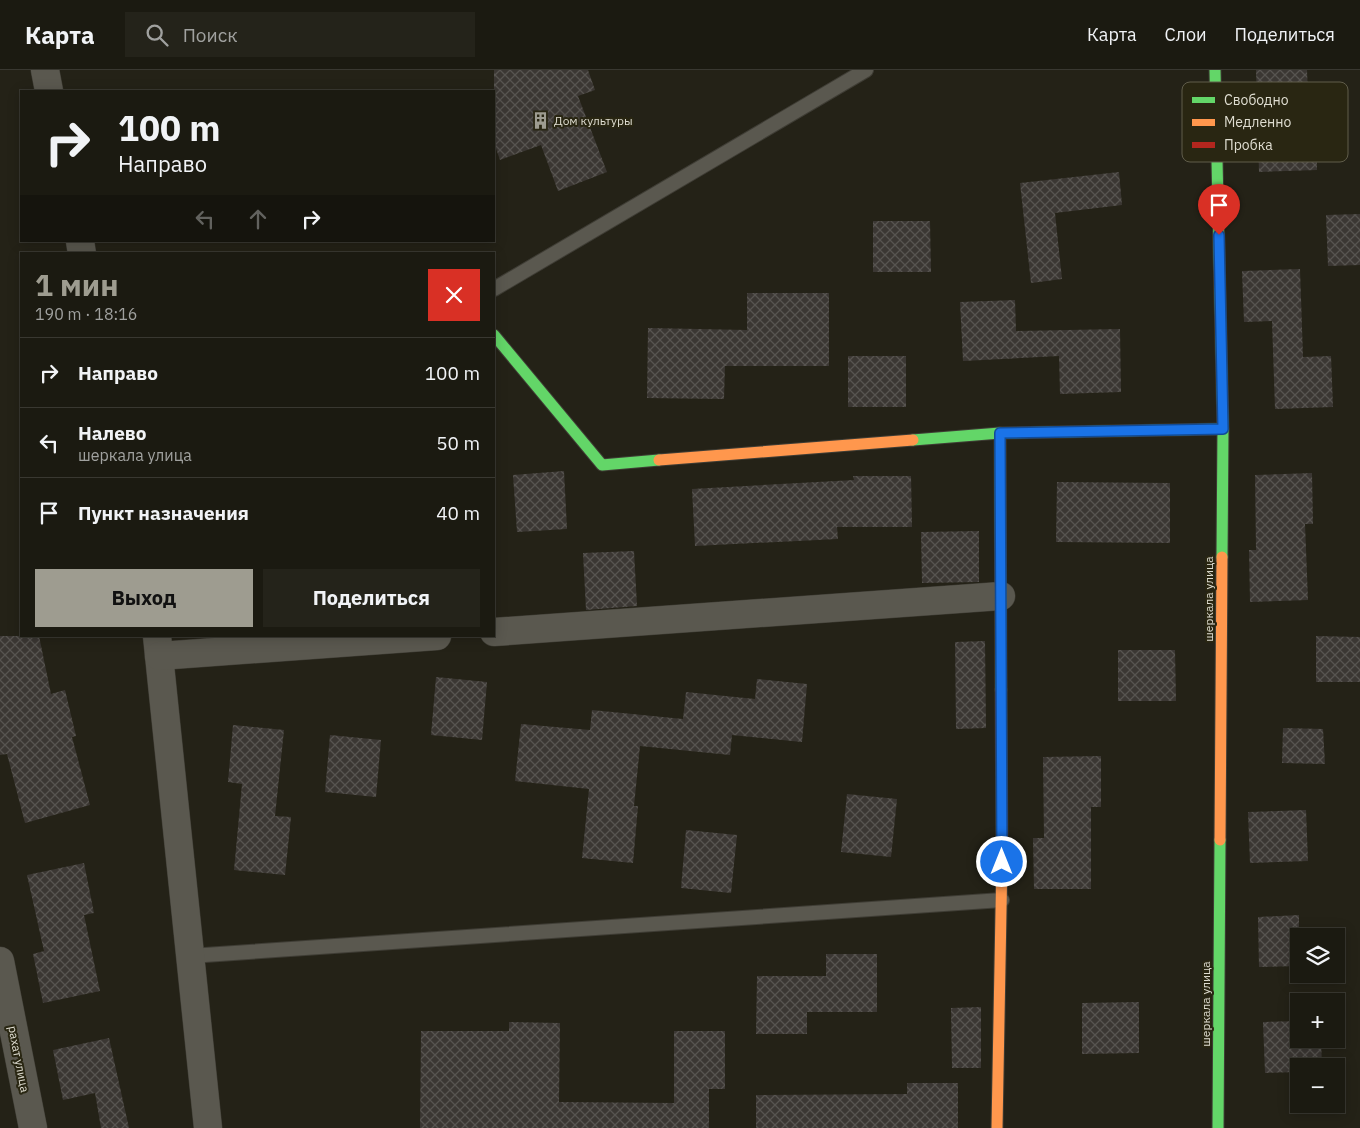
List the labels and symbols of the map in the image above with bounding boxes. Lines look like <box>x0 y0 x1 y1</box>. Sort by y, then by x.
legend <box>1182 82 1348 162</box>
text: Свободно <box>1224 91 1289 109</box>
building icon: Дом культуры <box>530 110 550 130</box>
place label: Дом культуры <box>554 113 633 128</box>
text: Медленно <box>1224 113 1292 131</box>
text: Пробка <box>1224 136 1273 154</box>
pin <box>1198 184 1240 235</box>
street label: шеркала улица <box>1201 556 1216 642</box>
position arrow <box>975 835 1027 887</box>
street label: шеркала улица <box>1198 961 1213 1047</box>
street label: рахат улица <box>5 1024 33 1094</box>

